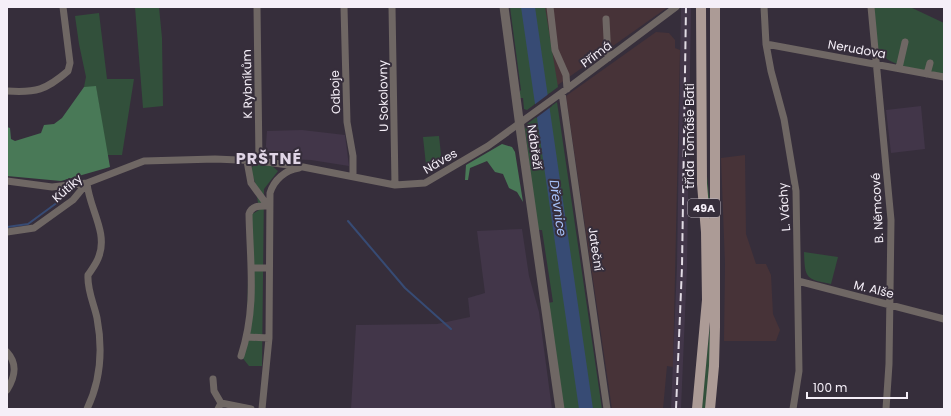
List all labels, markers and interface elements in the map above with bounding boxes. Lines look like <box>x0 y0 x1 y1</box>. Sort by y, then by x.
street label: Nerudova <box>827 36 887 62</box>
street label: Přímá <box>577 37 615 71</box>
street label: K Rybníkům <box>238 49 256 119</box>
street label: U Sokolovny <box>374 60 392 132</box>
street label: Odboje <box>326 70 344 114</box>
street label: třída Tomáše Bati <box>681 83 698 189</box>
street label: Nábřeží <box>523 124 547 170</box>
street label: Náves <box>420 144 460 178</box>
district label: PRŠTNÉ <box>236 147 302 170</box>
street label: Kútíky <box>48 170 86 206</box>
street label: B. Němcové <box>867 172 887 244</box>
water label: Dřevnice <box>545 179 571 237</box>
street label: L. Váchy <box>774 182 794 232</box>
road number: 49A <box>688 199 720 217</box>
street label: Jateční <box>585 226 607 272</box>
street label: M. Alše <box>852 276 896 302</box>
scale bar <box>807 374 907 400</box>
text: 100 m <box>813 379 847 396</box>

